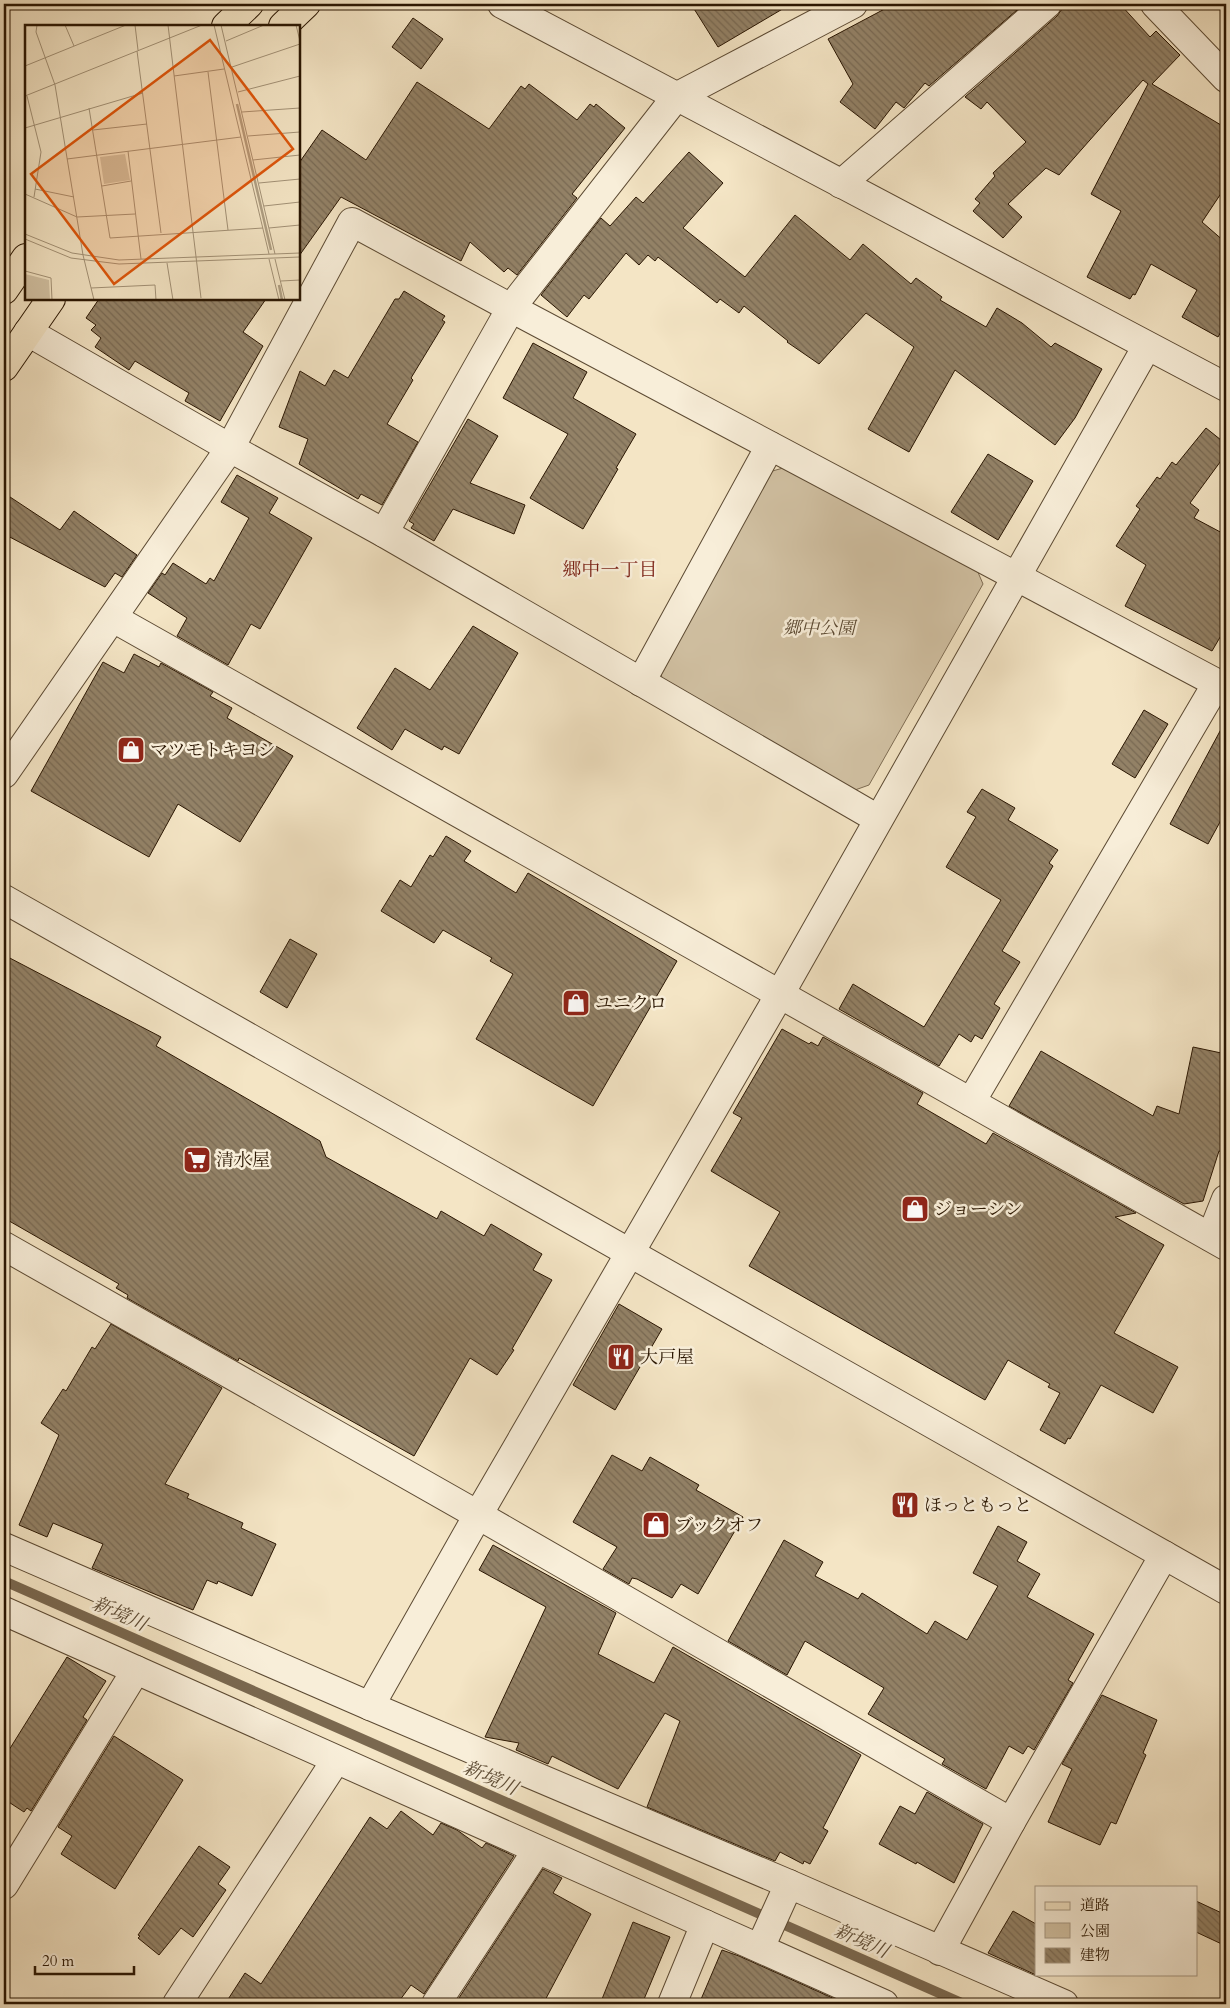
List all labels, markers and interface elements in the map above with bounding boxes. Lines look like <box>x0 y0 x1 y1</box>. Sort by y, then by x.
inset map <box>25 25 300 300</box>
district label: 郷中一丁目 <box>562 557 658 583</box>
park label: 郷中公園 <box>783 616 858 641</box>
shop icon: マツモトキヨシ <box>116 735 146 765</box>
place label: マツモトキヨシ <box>150 738 275 763</box>
shop icon: ユニクロ <box>561 988 591 1018</box>
place label: ユニクロ <box>595 991 667 1016</box>
supermarket icon: 清水屋 <box>182 1145 212 1175</box>
place label: 清水屋 <box>216 1148 270 1173</box>
shop icon: ジョーシン <box>900 1194 930 1224</box>
place label: ジョーシン <box>934 1197 1023 1222</box>
restaurant icon: 大戸屋 <box>606 1342 636 1372</box>
place label: 大戸屋 <box>640 1345 694 1370</box>
restaurant icon: ほっともっと <box>890 1490 920 1520</box>
place label: ほっともっと <box>924 1493 1032 1518</box>
shop icon: ブックオフ <box>641 1510 671 1540</box>
place label: ブックオフ <box>675 1513 763 1538</box>
water label: 新境川 <box>88 1590 153 1638</box>
water label: 新境川 <box>459 1754 524 1802</box>
legend <box>1035 1886 1198 1976</box>
text: 道路 <box>1080 1895 1110 1915</box>
water label: 新境川 <box>830 1917 895 1965</box>
text: 公園 <box>1080 1921 1110 1941</box>
scale bar <box>35 1943 134 1975</box>
text: 建物 <box>1080 1945 1110 1965</box>
text: 20 m <box>42 1951 74 1971</box>

